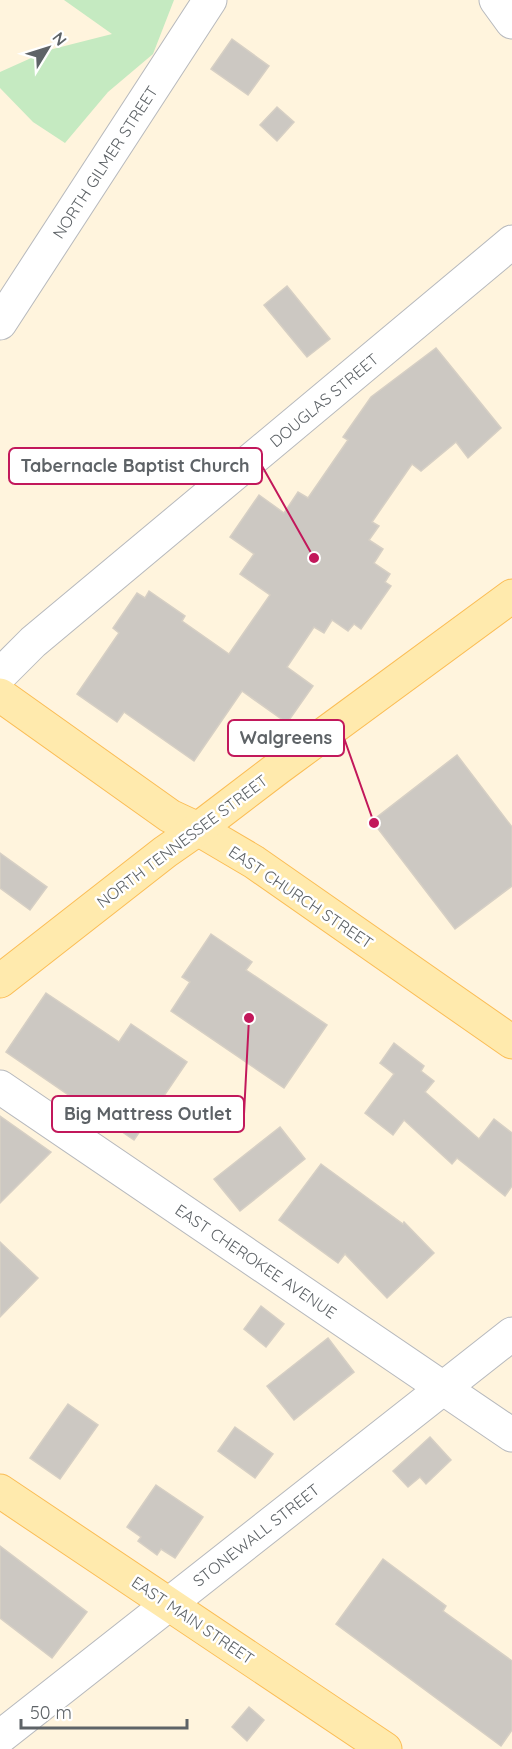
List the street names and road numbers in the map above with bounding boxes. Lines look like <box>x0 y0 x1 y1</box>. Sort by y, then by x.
street label: NORTH GILMER STREET <box>48 82 162 242</box>
street label: DOUGLAS STREET <box>266 349 383 451</box>
street label: NORTH TENNESSEE STREET <box>93 770 272 912</box>
street label: EAST CHURCH STREET <box>225 841 377 953</box>
street label: EAST CHEROKEE AVENUE <box>171 1199 341 1323</box>
street label: STONEWALL STREET <box>189 1479 324 1591</box>
street label: EAST MAIN STREET <box>128 1572 258 1669</box>

